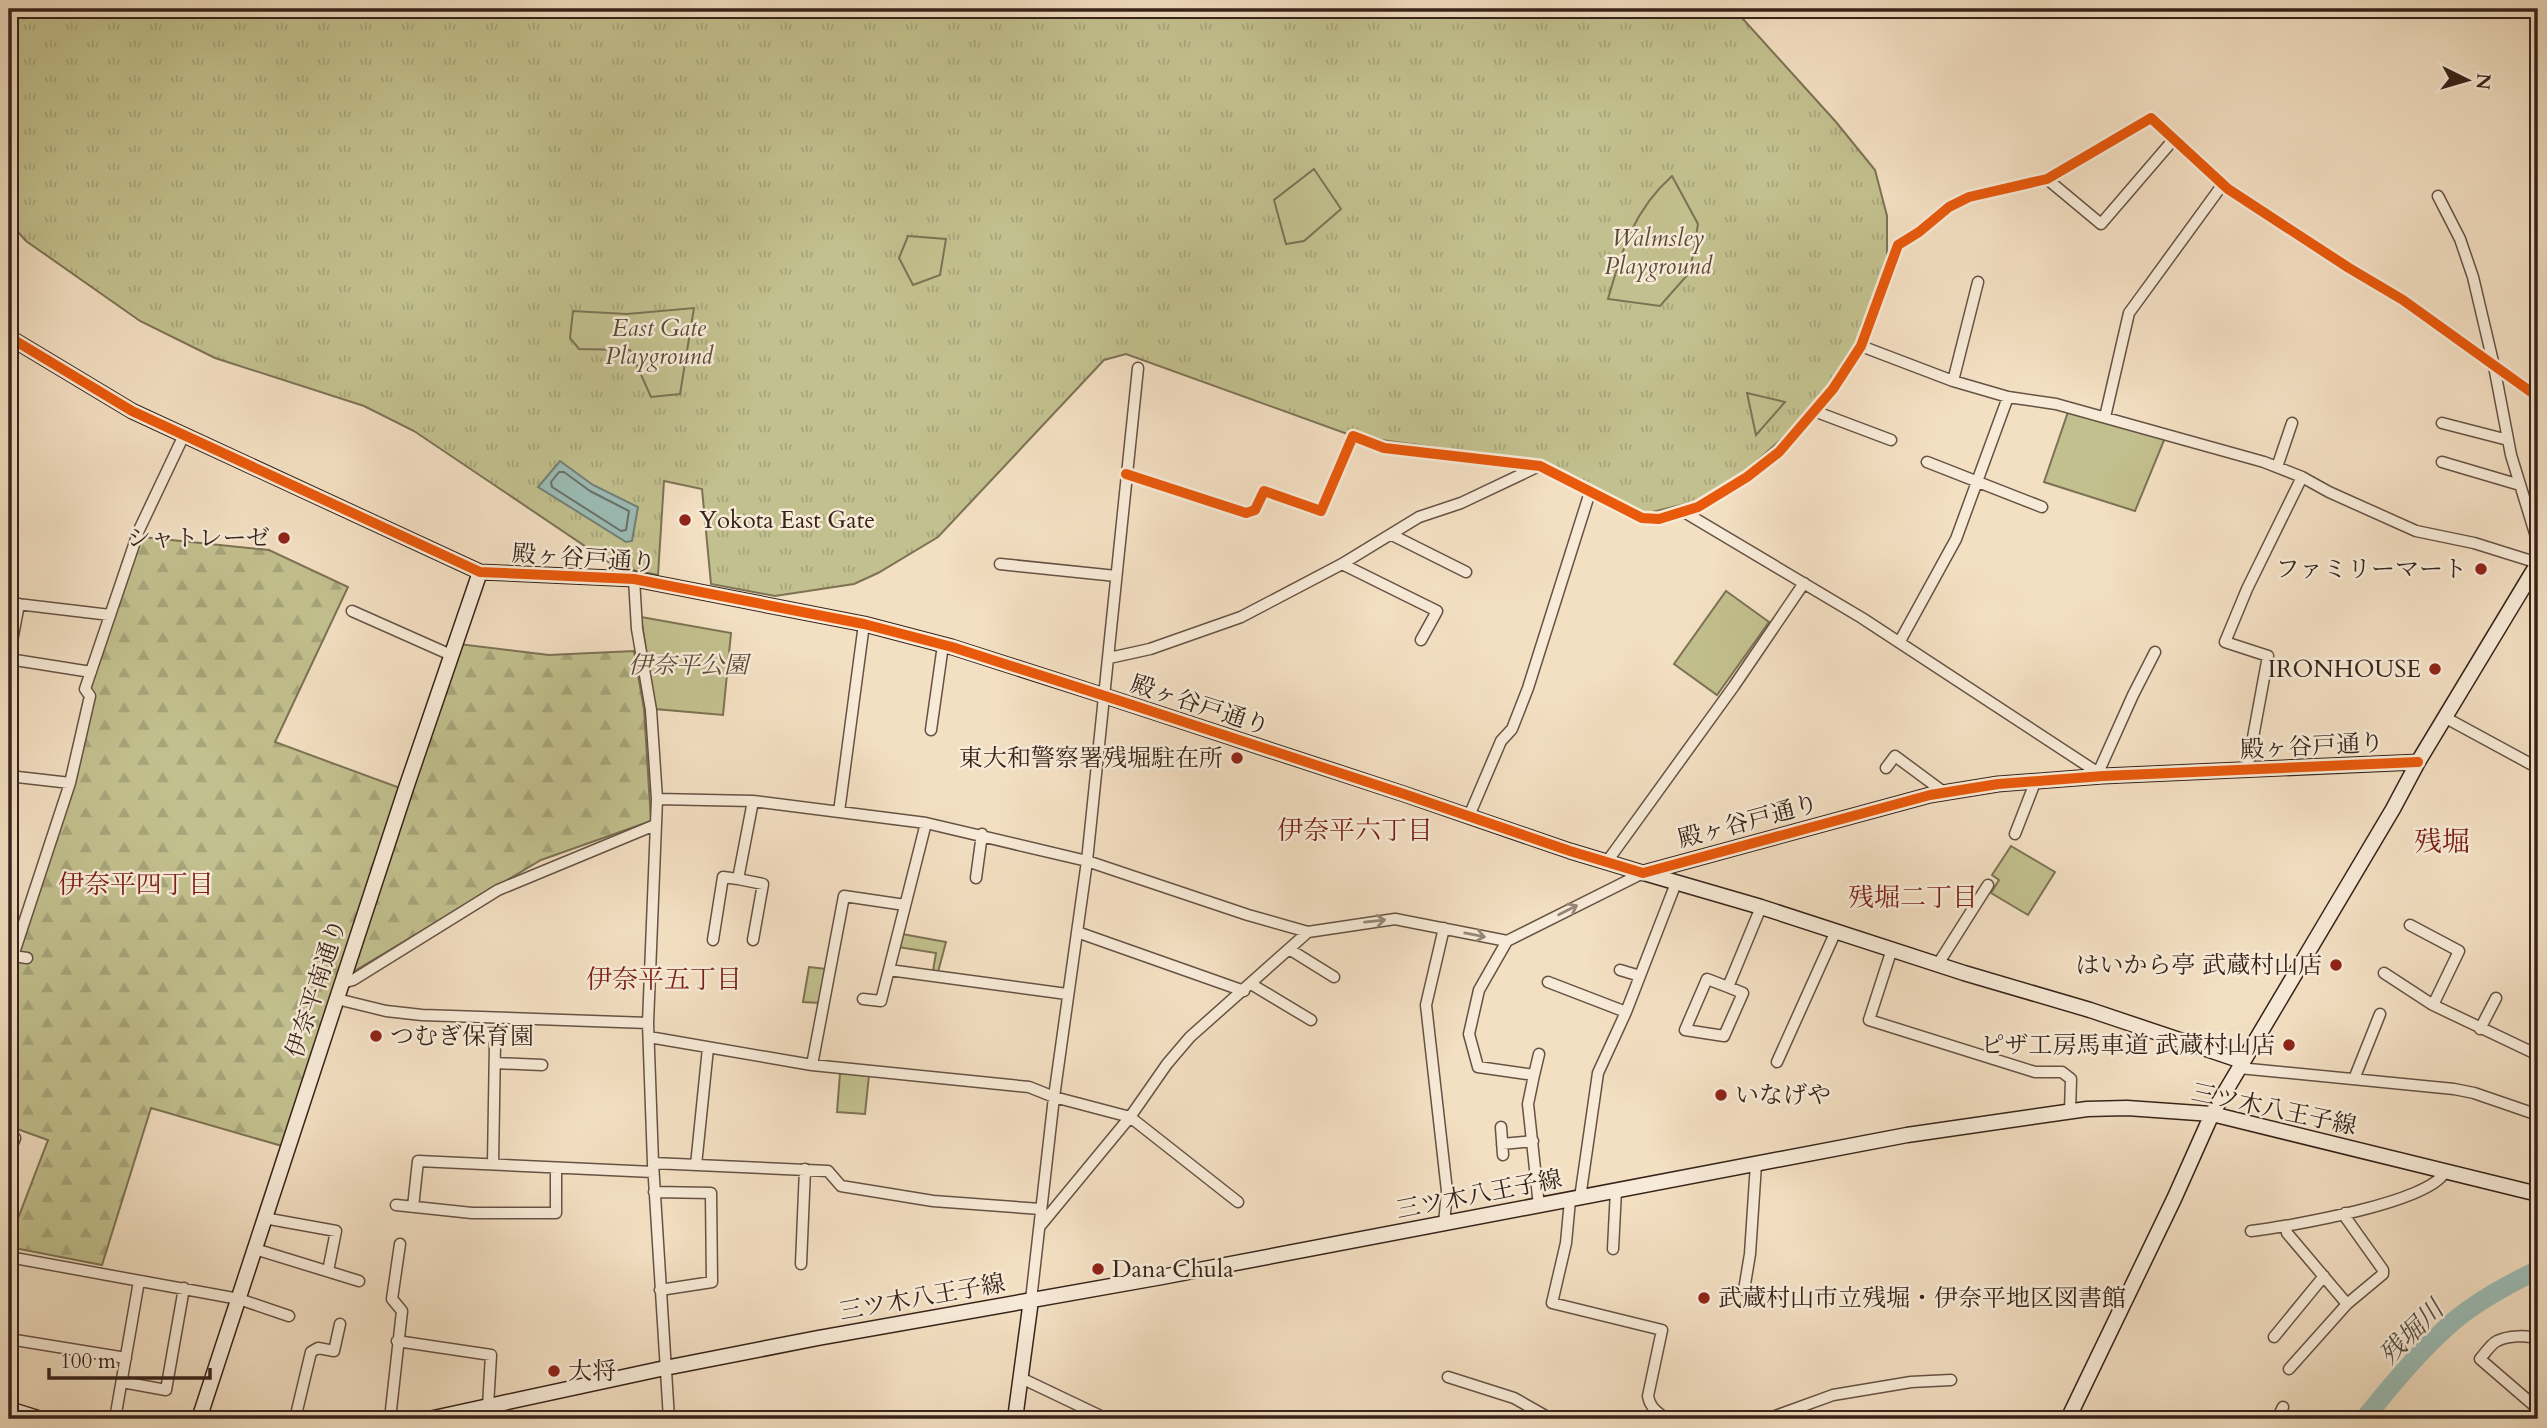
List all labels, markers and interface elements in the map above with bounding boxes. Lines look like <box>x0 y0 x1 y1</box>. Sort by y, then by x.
north arrow <box>2432 46 2502 116</box>
text: N <box>2469 72 2497 91</box>
park label: Walmsley Playground <box>1604 222 1713 283</box>
park label: East Gate Playground <box>605 312 714 373</box>
place label: Yokota East Gate <box>699 504 875 537</box>
marker: Yokota East Gate <box>677 512 693 528</box>
place label: シャトレーゼ <box>127 522 270 555</box>
marker: シャトレーゼ <box>276 530 292 546</box>
street label: 殿ヶ谷戸通り <box>511 537 657 580</box>
place label: ファミリーマート <box>2275 553 2467 586</box>
marker: ファミリーマート <box>2473 561 2489 577</box>
park label: 伊奈平公園 <box>628 649 752 682</box>
place label: IRONHOUSE <box>2268 653 2421 686</box>
marker: IRONHOUSE <box>2427 661 2443 677</box>
street label: 殿ヶ谷戸通り <box>1126 668 1273 743</box>
street label: 殿ヶ谷戸通り <box>2239 726 2385 767</box>
place label: 東大和警察署残堀駐在所 <box>959 742 1223 775</box>
marker: 東大和警察署残堀駐在所 <box>1229 750 1245 766</box>
street label: 殿ヶ谷戸通り <box>1674 787 1822 856</box>
district label: 伊奈平六丁目 <box>1277 813 1433 848</box>
district label: 残堀 <box>2414 823 2470 861</box>
district label: 伊奈平四丁目 <box>58 867 214 902</box>
district label: 残堀二丁目 <box>1848 880 1978 915</box>
one-way arrow <box>1557 903 1578 917</box>
street label: 伊奈平南通り <box>279 915 354 1062</box>
one-way arrow <box>1363 915 1386 928</box>
one-way arrow <box>1463 928 1486 942</box>
place label: はいから亭 武蔵村山店 <box>2076 949 2322 982</box>
marker: はいから亭 武蔵村山店 <box>2328 957 2344 973</box>
district label: 伊奈平五丁目 <box>586 962 742 997</box>
place label: つむぎ保育園 <box>390 1020 534 1053</box>
marker: つむぎ保育園 <box>368 1028 384 1044</box>
place label: ピザ工房馬車道 武蔵村山店 <box>1981 1029 2275 1062</box>
marker: ピザ工房馬車道 武蔵村山店 <box>2281 1037 2297 1053</box>
street label: 三ツ木八王子線 <box>2188 1076 2359 1143</box>
place label: いなげや <box>1735 1079 1831 1112</box>
marker: いなげや <box>1713 1087 1729 1103</box>
street label: 三ツ木八王子線 <box>1393 1162 1565 1227</box>
place label: Dana Chula <box>1112 1253 1234 1286</box>
marker: Dana Chula <box>1090 1261 1106 1277</box>
street label: 三ツ木八王子線 <box>836 1267 1008 1328</box>
place label: 武蔵村山市立残堀・伊奈平地区図書館 <box>1718 1282 2126 1315</box>
marker: 武蔵村山市立残堀・伊奈平地区図書館 <box>1696 1290 1712 1306</box>
water label: 残堀川 <box>2371 1290 2453 1372</box>
scale bar <box>49 1337 210 1381</box>
text: 100 m <box>60 1347 116 1376</box>
place label: 大将 <box>568 1355 616 1388</box>
marker: 大将 <box>546 1363 562 1379</box>

